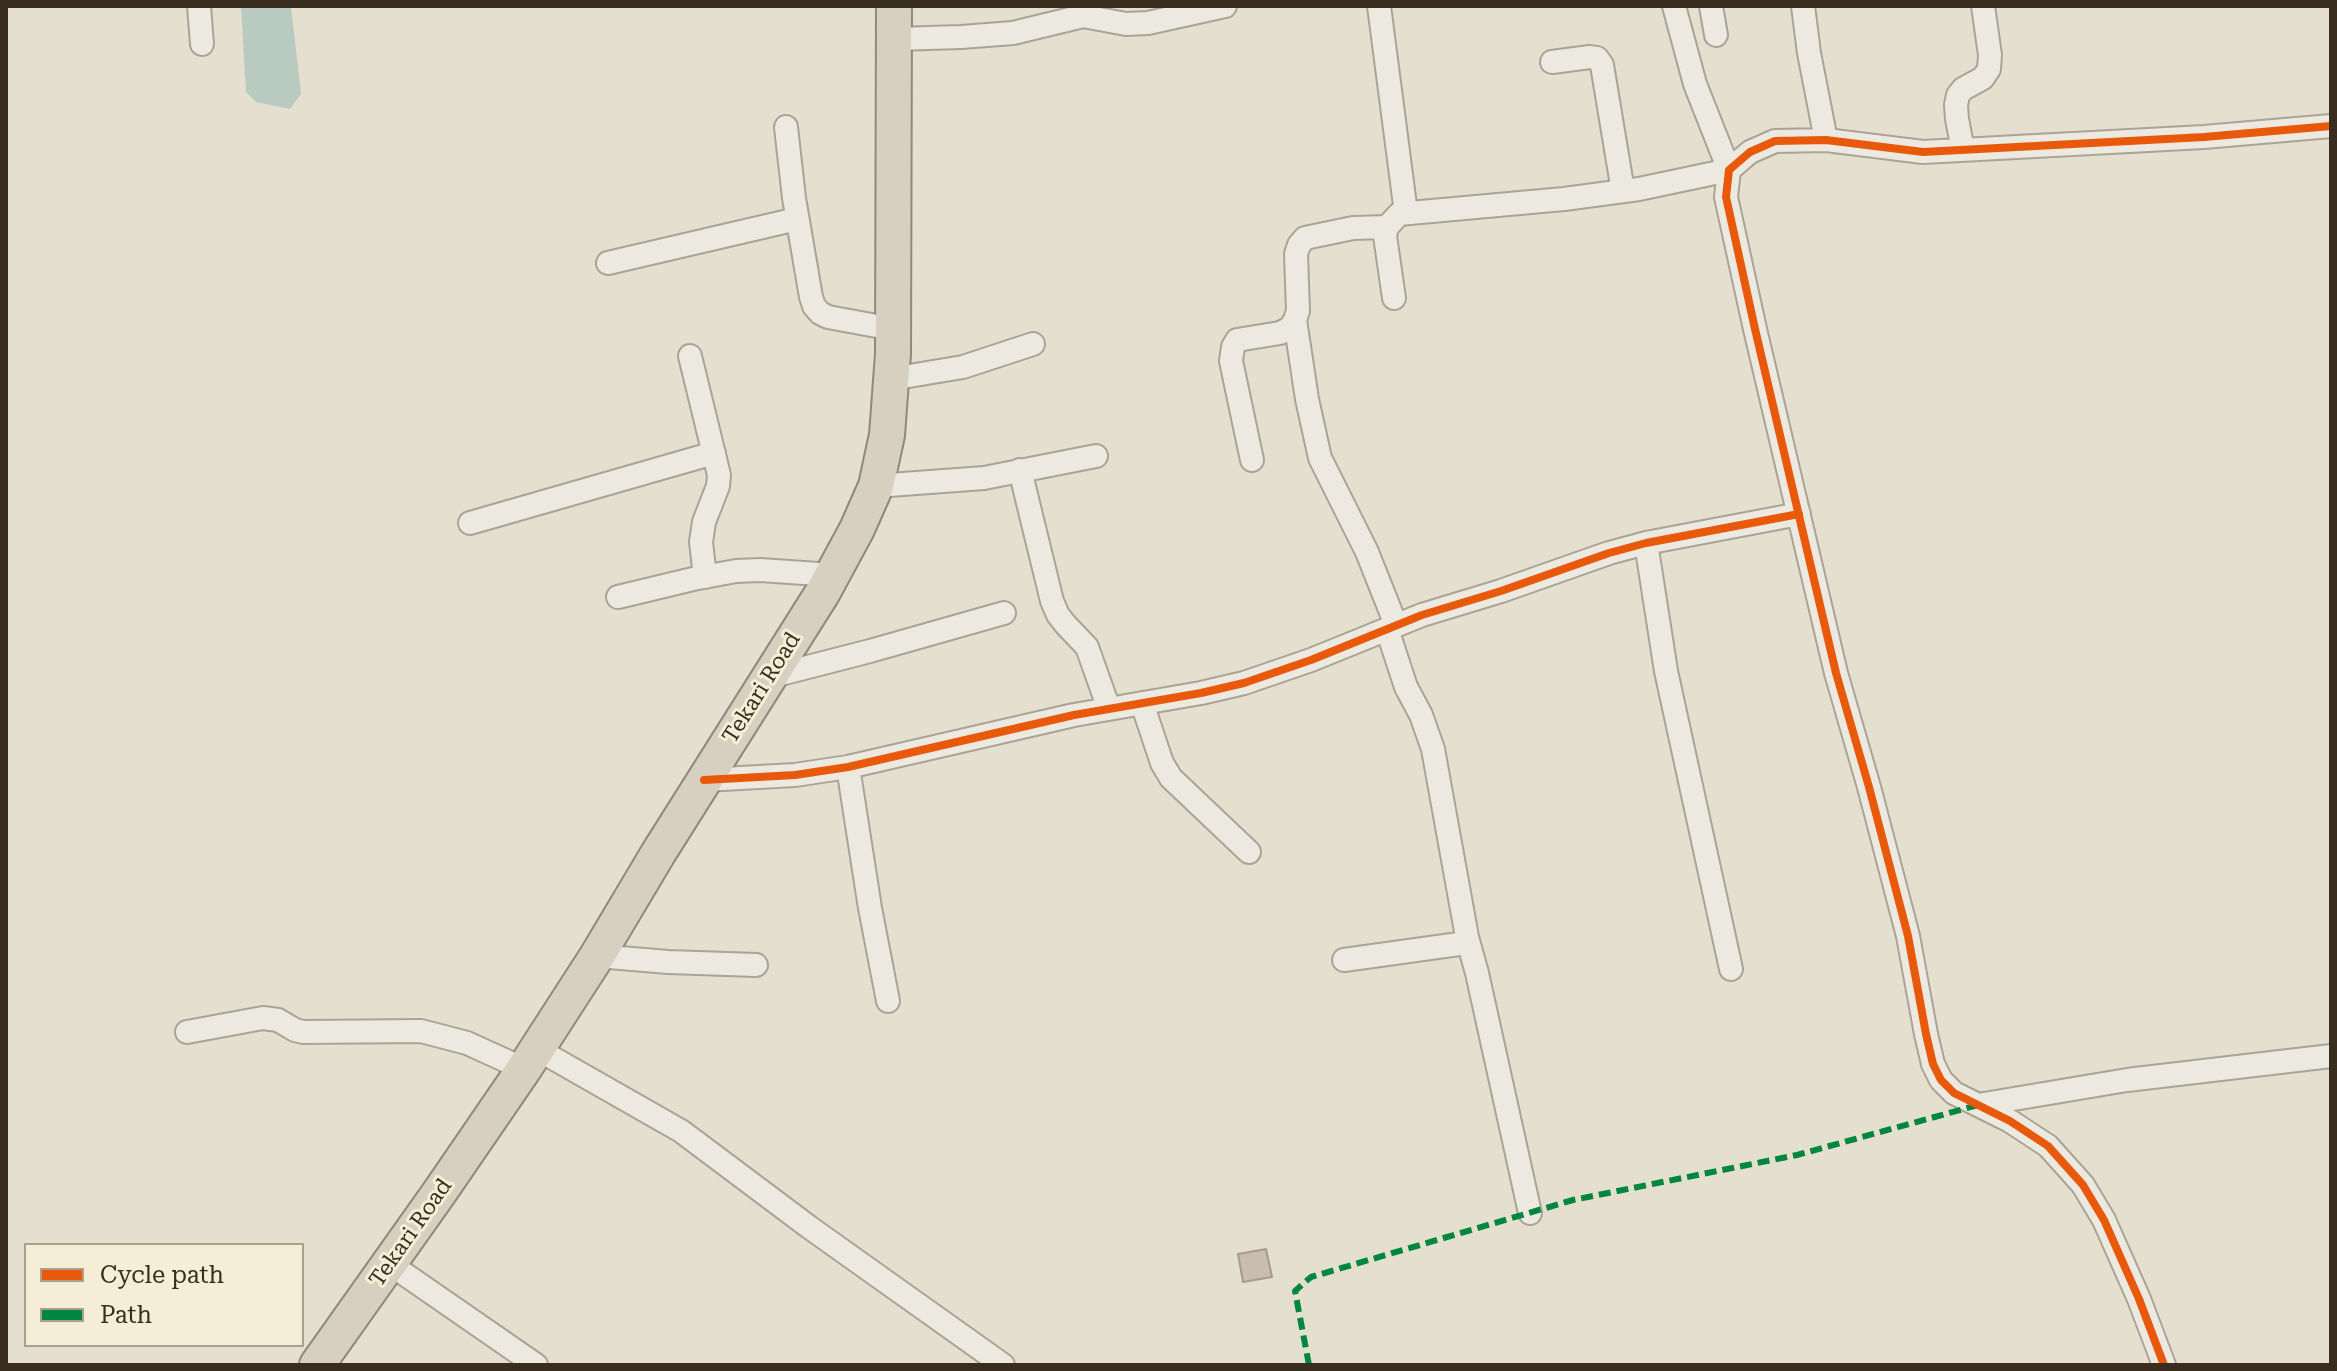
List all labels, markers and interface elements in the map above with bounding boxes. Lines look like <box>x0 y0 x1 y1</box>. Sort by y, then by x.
street label: Tekari Road <box>717 628 807 748</box>
street label: Tekari Road <box>364 1174 458 1292</box>
legend <box>24 1243 304 1347</box>
text: Cycle path <box>100 1261 224 1289</box>
text: Path <box>100 1301 152 1329</box>

